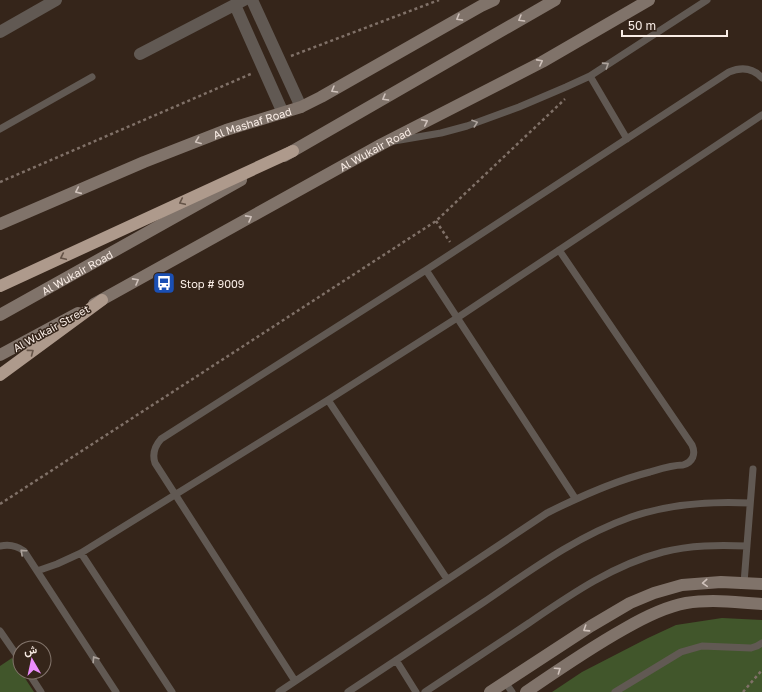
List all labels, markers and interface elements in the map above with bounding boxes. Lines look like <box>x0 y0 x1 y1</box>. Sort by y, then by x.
scale bar <box>622 12 727 38</box>
one-way arrow <box>456 14 463 21</box>
one-way arrow <box>518 15 526 22</box>
text: 50 m <box>628 18 656 33</box>
one-way arrow <box>536 60 544 67</box>
one-way arrow <box>602 62 609 70</box>
one-way arrow <box>331 85 338 92</box>
one-way arrow <box>381 94 389 101</box>
street label: Al Mashaf Road <box>211 104 293 141</box>
one-way arrow <box>421 119 428 127</box>
one-way arrow <box>471 119 478 127</box>
street label: Al Wukair Road <box>337 124 413 173</box>
one-way arrow <box>194 136 201 144</box>
one-way arrow <box>74 186 81 194</box>
one-way arrow <box>178 197 186 205</box>
one-way arrow <box>245 215 252 222</box>
street label: Al Wukair Road <box>39 247 115 297</box>
one-way arrow <box>60 252 68 260</box>
bus stop icon: Stop # 9009 <box>151 270 177 296</box>
place label: Stop # 9009 <box>180 277 245 290</box>
one-way arrow <box>132 278 139 285</box>
street label: Al Wukair Street <box>11 302 91 354</box>
one-way arrow <box>27 350 34 357</box>
one-way arrow <box>20 549 28 556</box>
one-way arrow <box>702 579 708 588</box>
one-way arrow <box>583 625 590 632</box>
north arrow <box>12 640 52 680</box>
text: ش <box>23 642 38 658</box>
one-way arrow <box>92 656 100 663</box>
one-way arrow <box>554 668 561 675</box>

